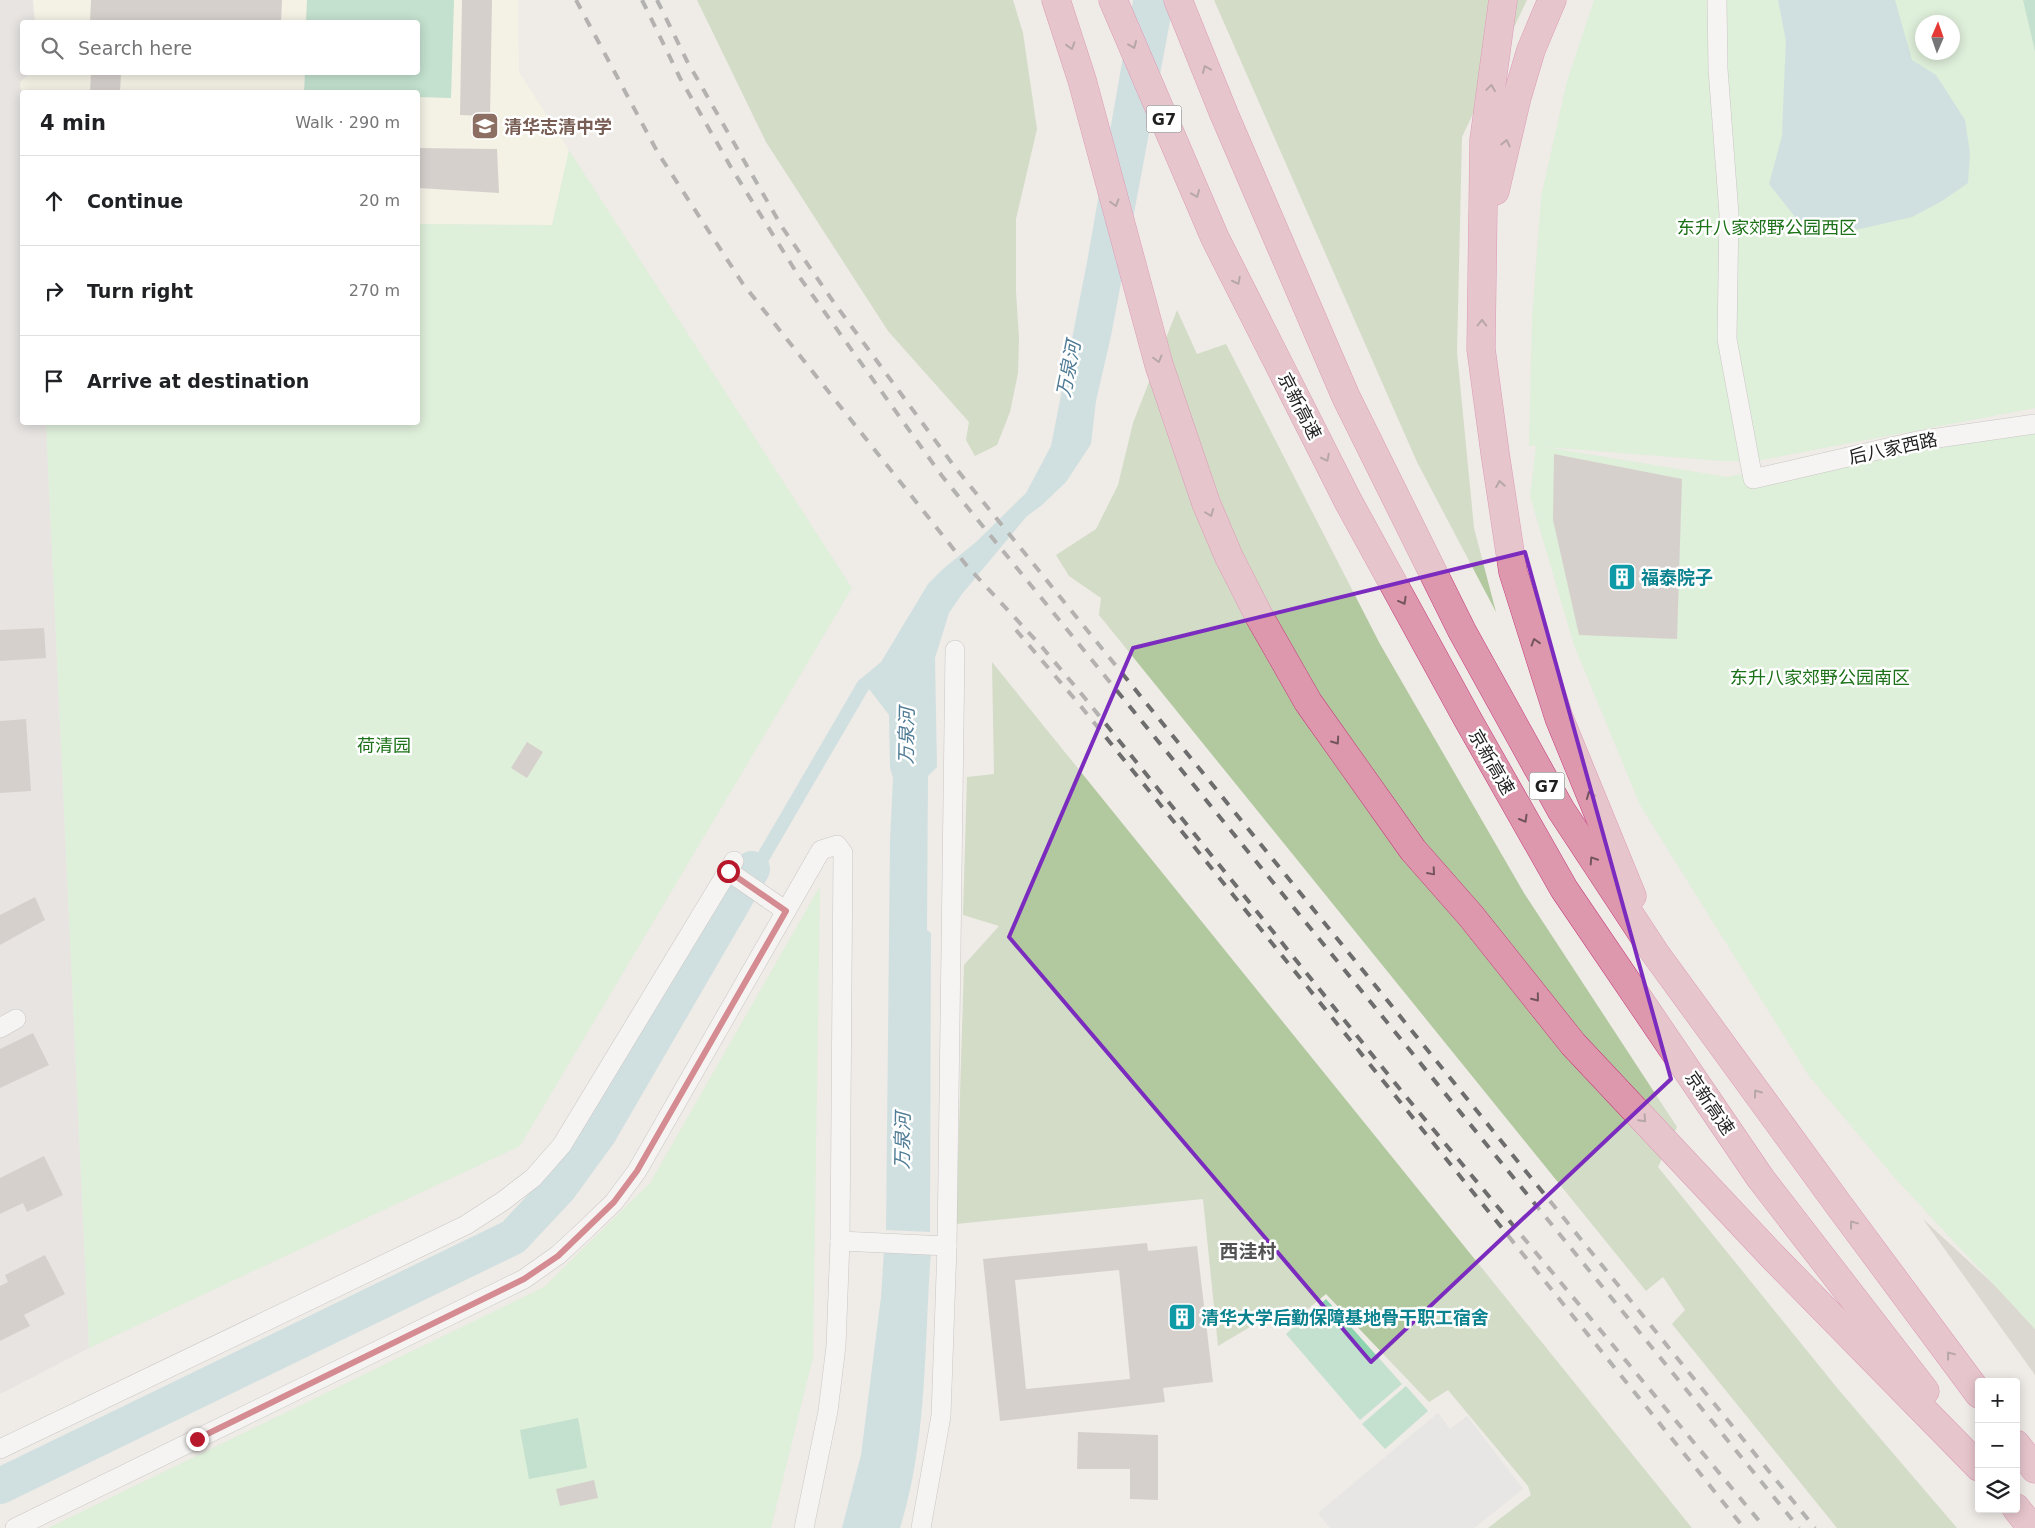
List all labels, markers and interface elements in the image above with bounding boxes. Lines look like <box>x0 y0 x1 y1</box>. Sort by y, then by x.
north arrow <box>1915 15 1960 60</box>
search box <box>20 20 420 75</box>
icon: search <box>38 34 66 62</box>
text: Search here <box>78 37 192 59</box>
one-way arrow <box>1126 40 1137 49</box>
one-way arrow <box>1066 41 1076 50</box>
one-way arrow <box>1202 65 1212 74</box>
one-way arrow <box>1486 84 1496 93</box>
road number: G7 <box>1146 106 1182 132</box>
text: 4 min <box>40 111 106 135</box>
school or university icon: 清华志清中学 <box>470 111 500 141</box>
text: Walk · 290 m <box>295 113 400 132</box>
place label: 清华志清中学 <box>504 116 612 137</box>
one-way arrow <box>1500 138 1511 147</box>
icon: ahead <box>40 187 68 215</box>
one-way arrow <box>1190 189 1201 198</box>
text: Continue <box>87 190 183 212</box>
text: 20 m <box>359 191 400 210</box>
one-way arrow <box>1109 198 1119 206</box>
park label: 东升八家郊野公园西区 <box>1677 217 1857 238</box>
one-way arrow <box>1231 276 1241 285</box>
icon: right <box>40 277 68 305</box>
text: Turn right <box>87 280 193 302</box>
text: 270 m <box>349 281 400 300</box>
one-way arrow <box>1477 318 1487 326</box>
water label: 万泉河 <box>1052 335 1085 399</box>
one-way arrow <box>1152 355 1163 364</box>
icon: arrive <box>40 367 68 395</box>
street label: 京新高速 <box>1274 369 1326 443</box>
text: Arrive at destination <box>87 370 309 392</box>
street label: 后八家西路 <box>1847 428 1939 468</box>
one-way arrow <box>1320 452 1330 461</box>
one-way arrow <box>1495 480 1506 488</box>
one-way arrow <box>1204 508 1214 517</box>
building icon: 福泰院子 <box>1607 562 1637 592</box>
place label: 福泰院子 <box>1641 567 1713 588</box>
one-way arrow <box>1397 596 1407 605</box>
one-way arrow <box>1531 638 1541 647</box>
park label: 东升八家郊野公园南区 <box>1730 667 1910 688</box>
water label: 万泉河 <box>895 703 918 765</box>
street label: 京新高速 <box>1465 726 1519 798</box>
park label: 荷清园 <box>357 735 411 756</box>
one-way arrow <box>1330 735 1339 745</box>
road number: G7 <box>1530 772 1564 799</box>
one-way arrow <box>1586 791 1597 800</box>
one-way arrow <box>1518 814 1528 823</box>
one-way arrow <box>1590 856 1599 865</box>
route start <box>717 860 740 883</box>
one-way arrow <box>1427 867 1436 876</box>
one-way arrow <box>1530 992 1539 1001</box>
street label: 京新高速 <box>1681 1067 1739 1139</box>
one-way arrow <box>1754 1089 1763 1099</box>
water label: 万泉河 <box>891 1108 914 1170</box>
one-way arrow <box>1637 1113 1646 1122</box>
one-way arrow <box>1850 1221 1858 1230</box>
district label: 西洼村 <box>1219 1240 1277 1262</box>
building icon: 清华大学后勤保障基地骨干职工宿舍 <box>1167 1302 1197 1332</box>
place label: 清华大学后勤保障基地骨干职工宿舍 <box>1201 1307 1489 1328</box>
one-way arrow <box>1947 1352 1955 1361</box>
map controls <box>1975 1378 2020 1513</box>
button: + <box>1975 1378 2020 1423</box>
button: − <box>1975 1423 2020 1468</box>
route end <box>186 1428 209 1451</box>
button: layers <box>1975 1468 2020 1513</box>

